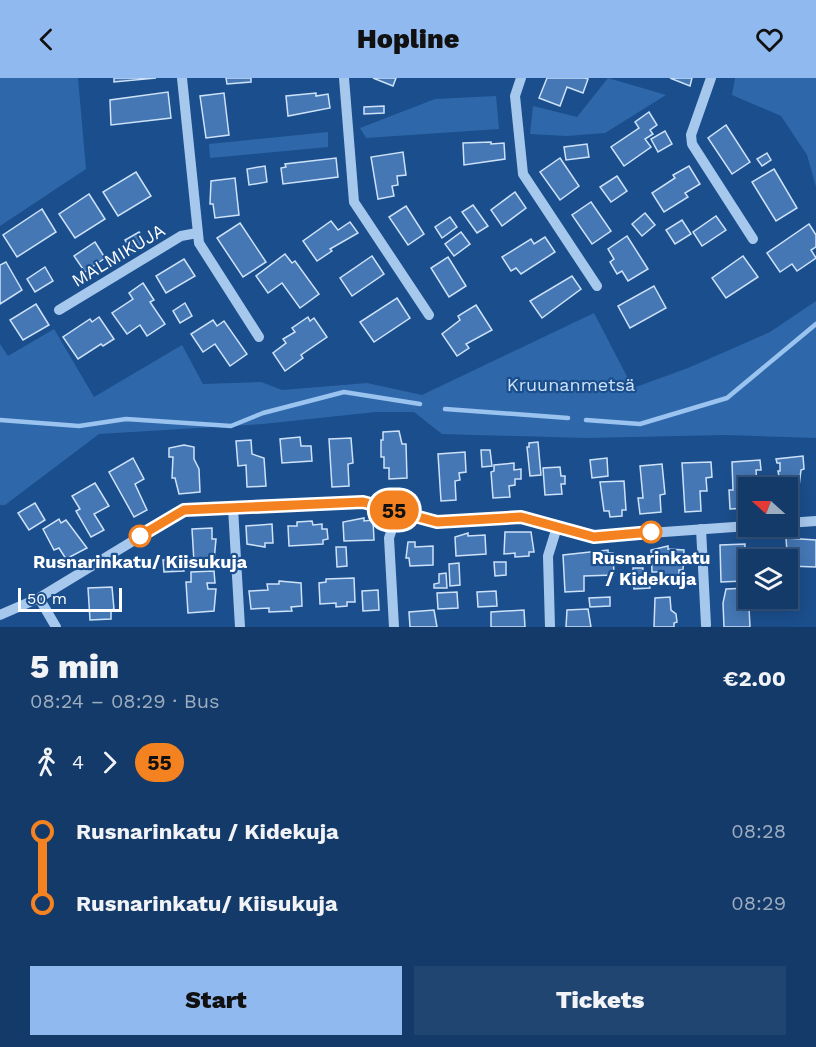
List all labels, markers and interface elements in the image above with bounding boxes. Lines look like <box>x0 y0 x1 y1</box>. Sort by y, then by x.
icon: back <box>30 23 63 56</box>
text: Hopline <box>357 23 459 55</box>
icon: heart <box>753 23 786 56</box>
street label: MALMIKUJA <box>68 219 168 291</box>
park label: Kruunanmetsä <box>507 374 635 395</box>
north arrow <box>738 477 798 537</box>
map controls <box>738 477 798 609</box>
line badge: 55 <box>367 490 421 530</box>
text: 55 <box>382 498 406 523</box>
marker: Rusnarinkatu / Kidekuja <box>640 521 662 543</box>
marker: Rusnarinkatu/ Kiisukuja <box>129 525 151 547</box>
place label: Rusnarinkatu / Kidekuja <box>592 547 710 589</box>
button: layers <box>738 549 798 609</box>
place label: Rusnarinkatu/ Kiisukuja <box>33 551 248 572</box>
scale bar <box>18 585 122 612</box>
text: 50 m <box>27 589 67 608</box>
text: 5 min <box>30 647 119 686</box>
text: €2.00 <box>723 666 786 691</box>
text: 08:24 – 08:29 · Bus <box>30 689 220 713</box>
icon: walk <box>30 746 63 779</box>
icon: forward <box>93 746 126 779</box>
text: 4 <box>72 750 84 774</box>
text: 55 <box>147 750 172 775</box>
text: Rusnarinkatu / Kidekuja <box>76 819 339 844</box>
text: 08:28 <box>731 819 786 843</box>
text: Rusnarinkatu/ Kiisukuja <box>76 891 338 916</box>
text: 08:29 <box>731 891 786 915</box>
button: Start <box>30 966 402 1035</box>
button: Tickets <box>414 966 786 1035</box>

